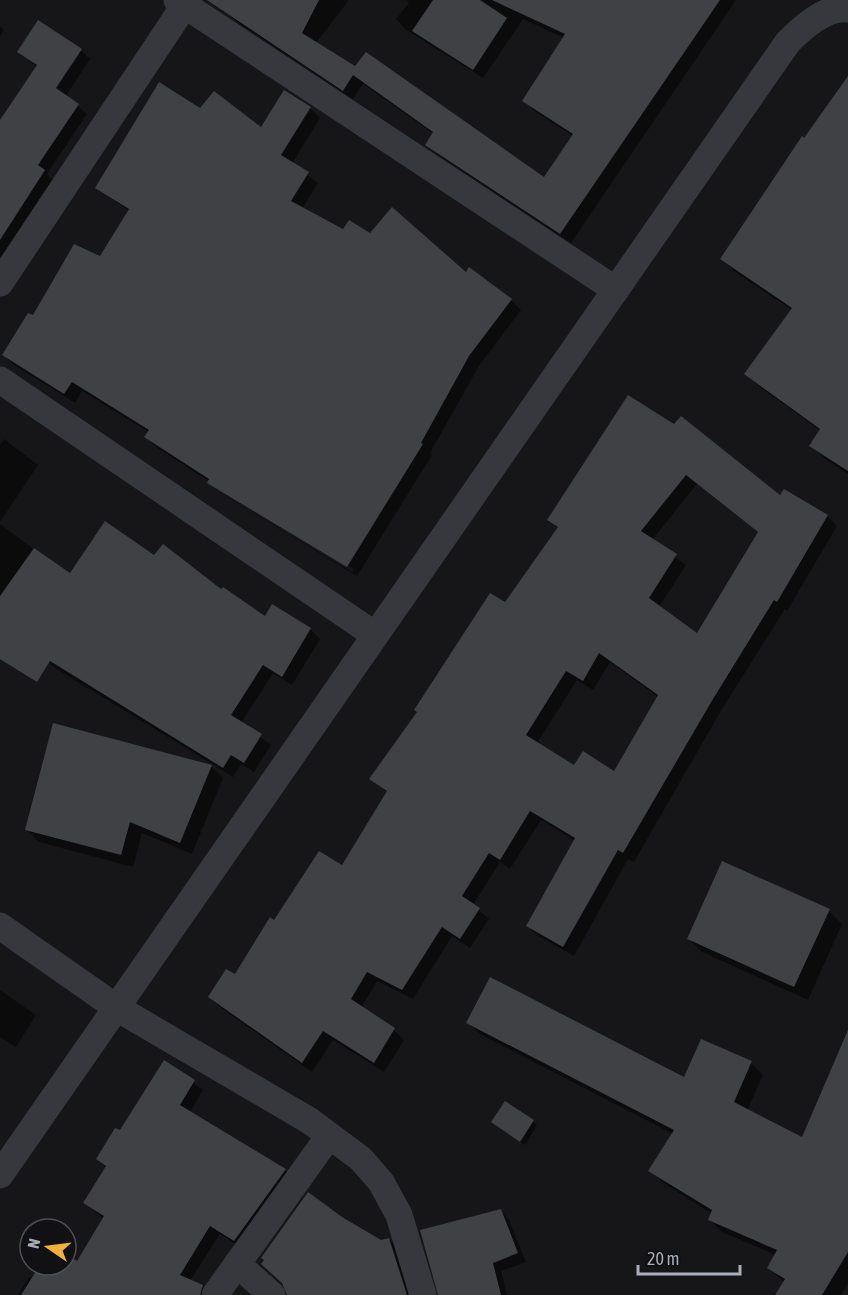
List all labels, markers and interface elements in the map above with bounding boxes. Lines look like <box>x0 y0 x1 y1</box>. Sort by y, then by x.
north arrow <box>18 1217 78 1277</box>
text: N <box>24 1237 43 1250</box>
scale bar <box>638 1238 740 1276</box>
text: 20 m <box>647 1248 679 1269</box>

